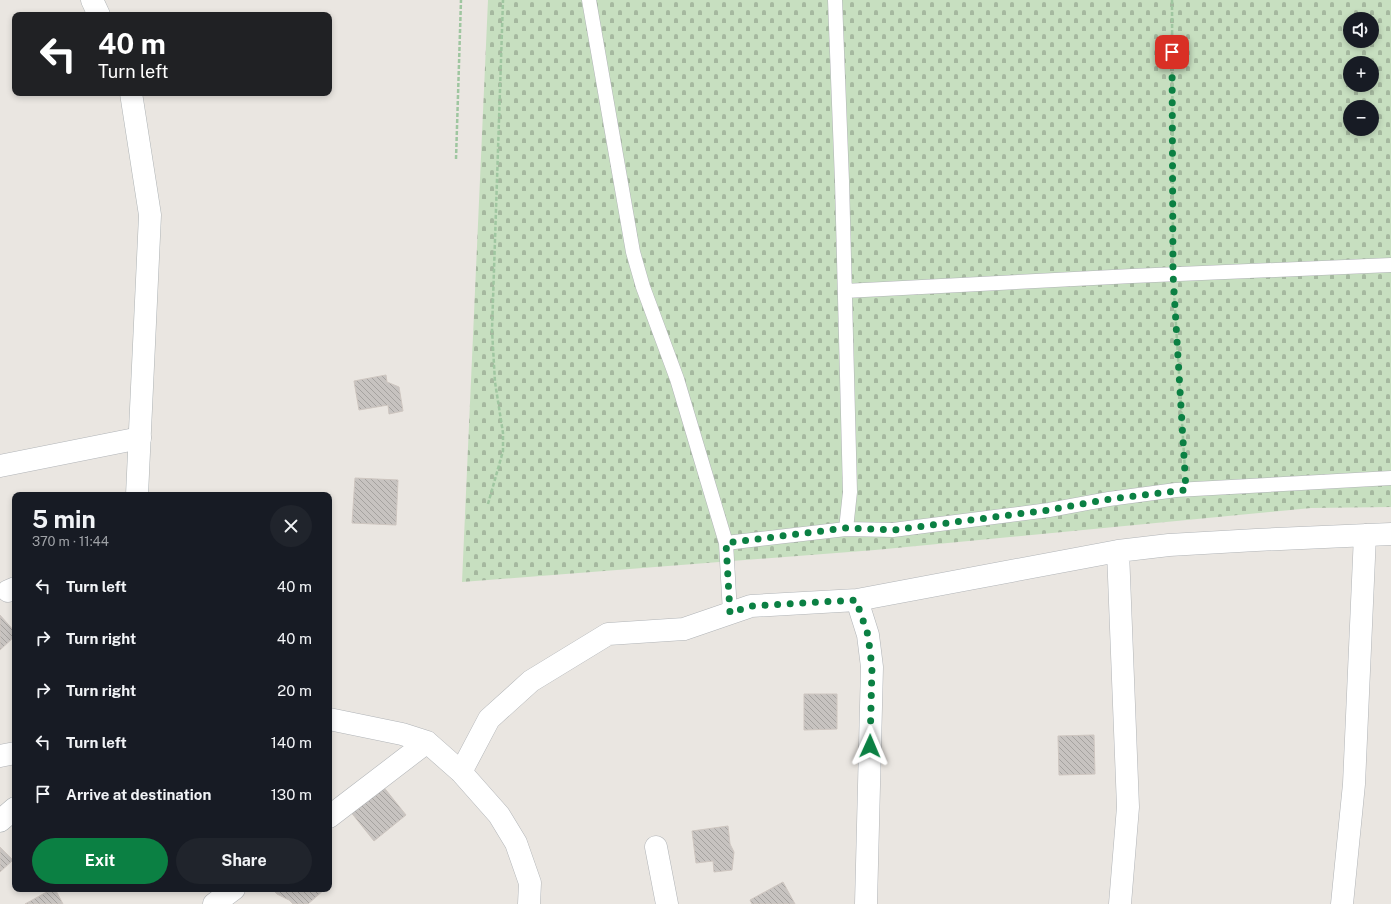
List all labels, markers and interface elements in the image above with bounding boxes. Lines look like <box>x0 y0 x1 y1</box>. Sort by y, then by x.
map controls <box>1343 12 1379 136</box>
button: sound <box>1343 12 1379 48</box>
text: 40 m <box>98 27 166 60</box>
icon: left <box>32 28 84 80</box>
pin <box>1155 35 1189 69</box>
icon: arrive <box>1161 41 1183 63</box>
button: + <box>1343 56 1379 92</box>
text: Turn left <box>98 61 168 82</box>
button: − <box>1343 100 1379 136</box>
text: 5 min <box>32 505 96 533</box>
button: close <box>270 505 312 547</box>
text: 370 m · 11:44 <box>32 534 109 549</box>
icon: left <box>32 575 54 597</box>
text: Turn left <box>66 578 127 595</box>
text: 40 m <box>277 578 312 595</box>
icon: right <box>32 627 54 649</box>
text: Turn right <box>66 630 136 647</box>
text: 40 m <box>277 630 312 647</box>
icon: right <box>32 679 54 701</box>
text: Turn right <box>66 682 136 699</box>
text: 20 m <box>277 682 312 699</box>
position arrow <box>849 725 891 767</box>
icon: left <box>32 731 54 753</box>
text: Turn left <box>66 734 127 751</box>
text: 140 m <box>271 734 312 751</box>
icon: arrive <box>32 783 54 805</box>
text: Arrive at destination <box>66 786 211 803</box>
text: 130 m <box>271 786 312 803</box>
button: Exit <box>32 838 168 884</box>
button: Share <box>176 838 312 884</box>

